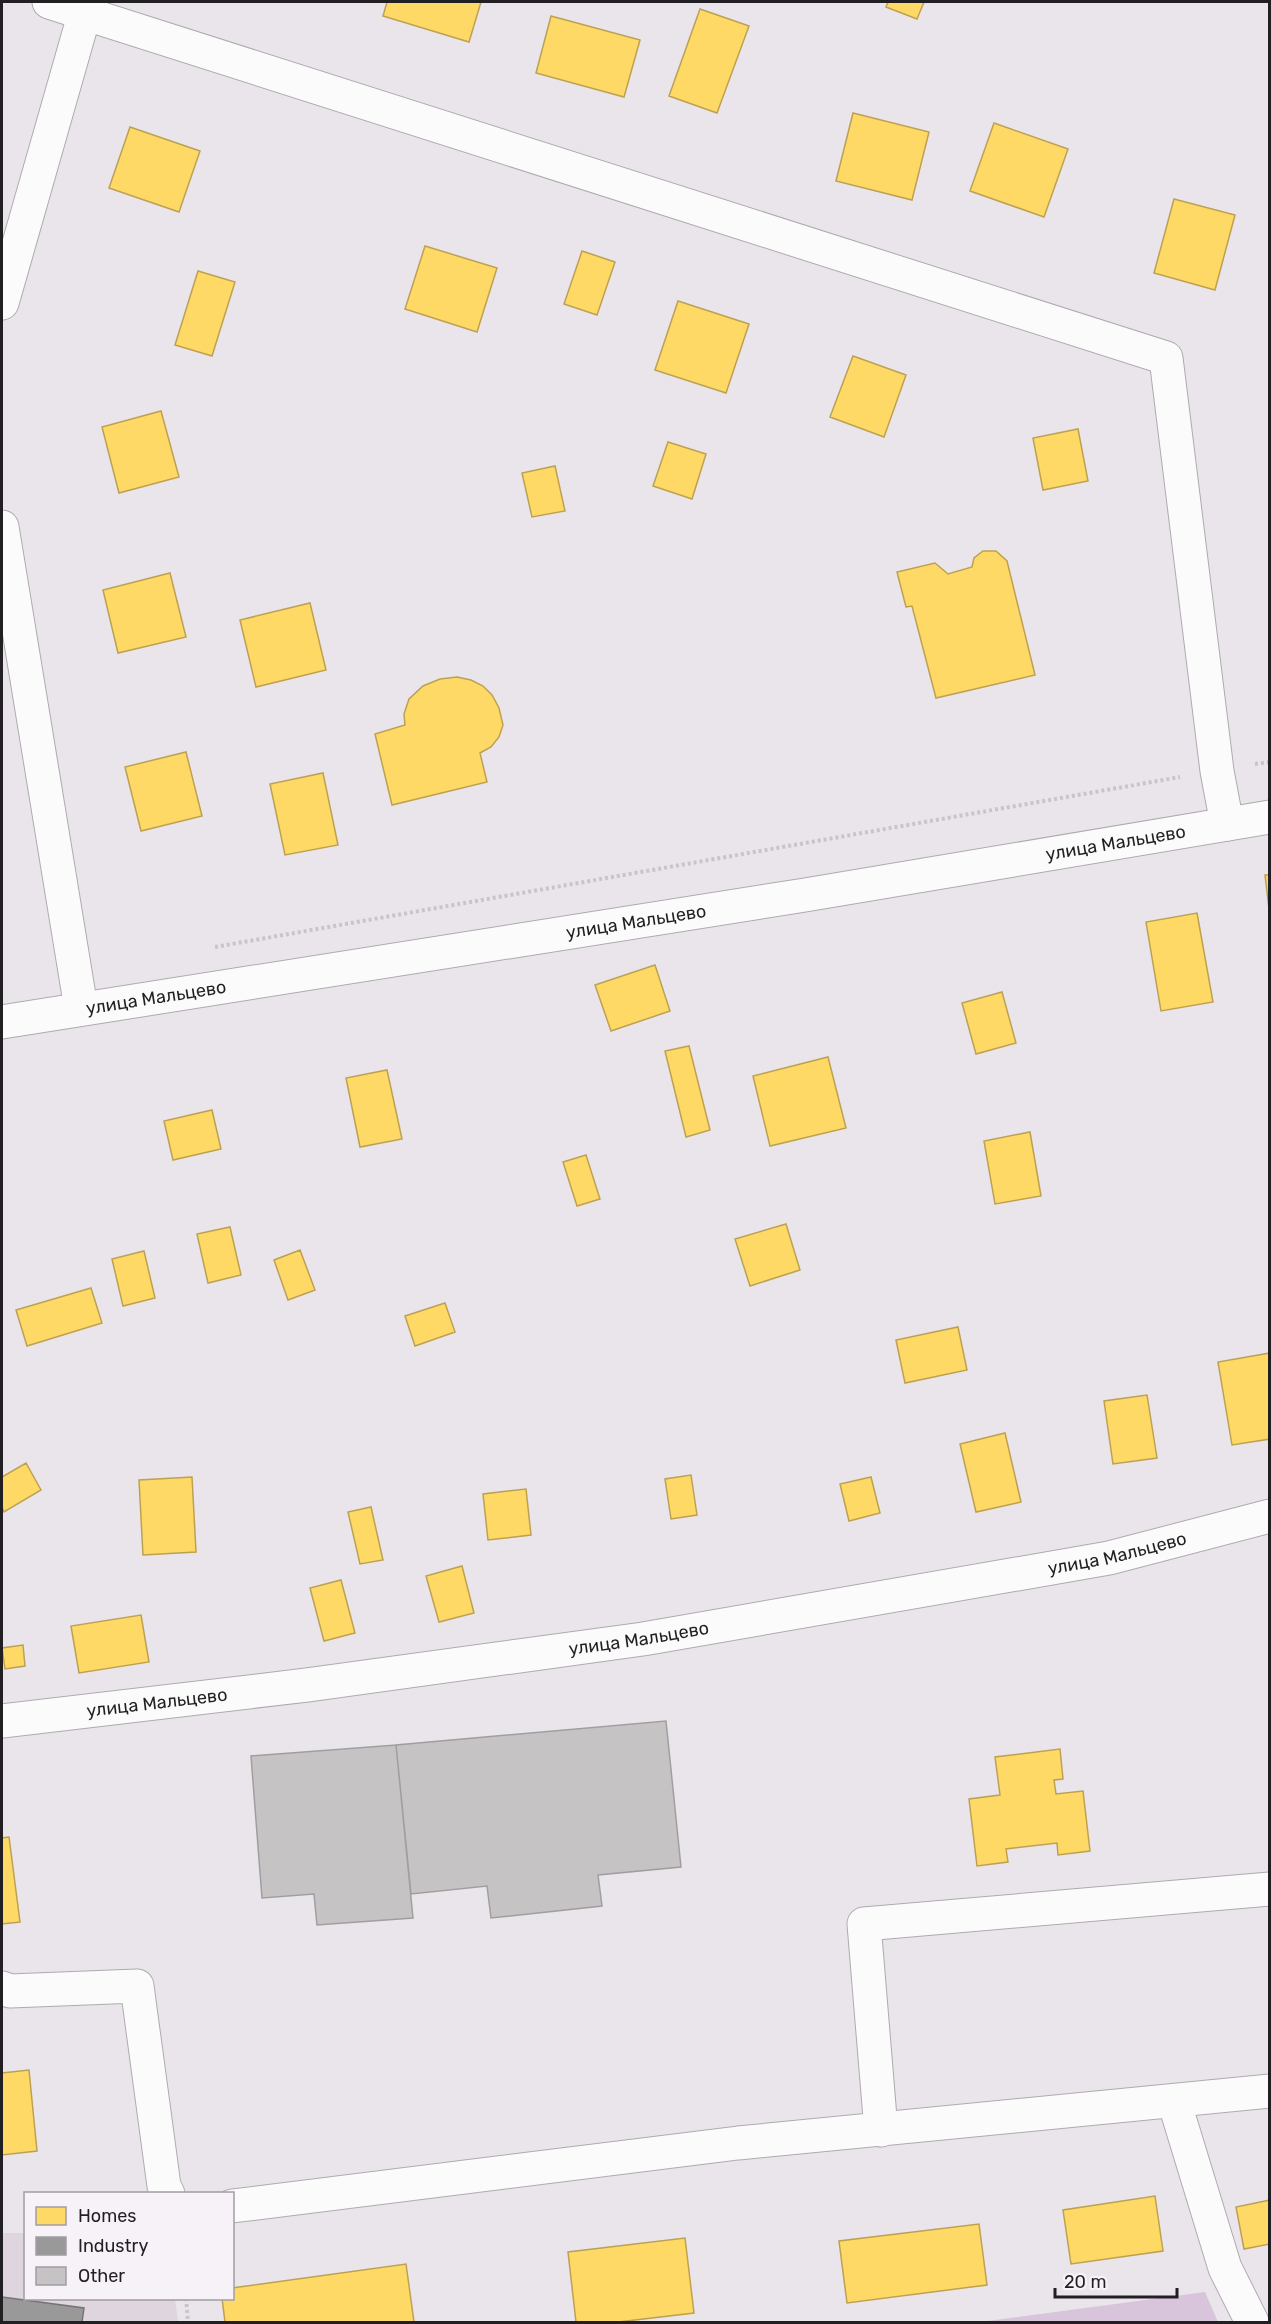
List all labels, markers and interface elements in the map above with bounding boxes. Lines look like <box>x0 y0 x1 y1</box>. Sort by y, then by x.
street label: улица Мальцево <box>1044 820 1187 865</box>
street label: улица Мальцево <box>564 900 708 944</box>
street label: улица Мальцево <box>84 976 228 1020</box>
street label: улица Мальцево <box>1046 1527 1189 1579</box>
street label: улица Мальцево <box>567 1617 710 1660</box>
street label: улица Мальцево <box>85 1683 229 1722</box>
legend <box>24 2192 234 2300</box>
text: Homes <box>78 2205 136 2227</box>
text: Industry <box>78 2235 148 2257</box>
scale bar <box>1055 2261 1176 2299</box>
text: Other <box>78 2265 125 2287</box>
text: 20 m <box>1064 2271 1106 2293</box>

